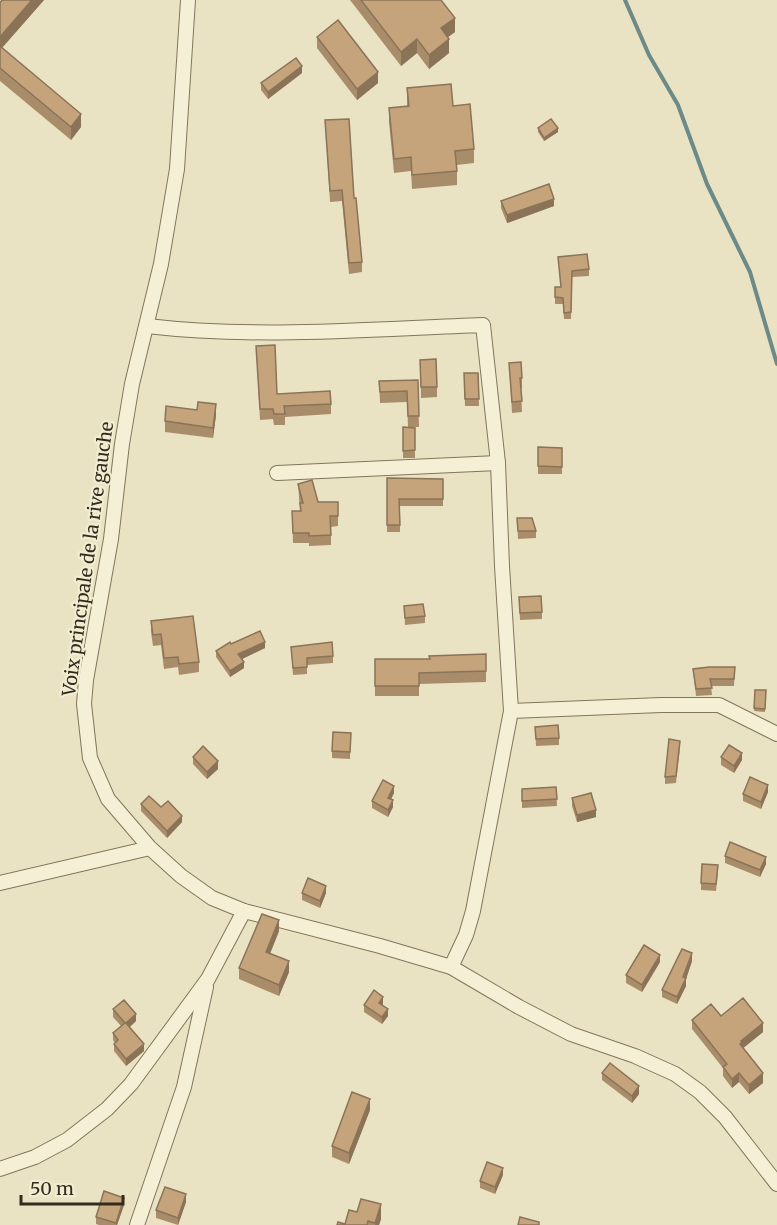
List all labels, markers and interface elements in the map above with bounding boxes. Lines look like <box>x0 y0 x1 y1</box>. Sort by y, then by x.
street label: Voix principale de la rive gauche <box>57 420 118 699</box>
scale bar <box>21 1168 123 1206</box>
text: 50 m <box>30 1177 74 1200</box>

